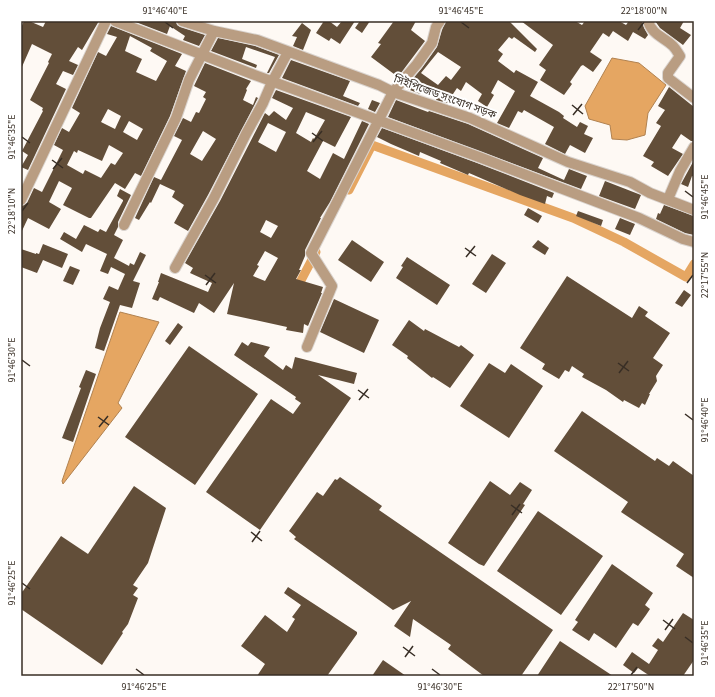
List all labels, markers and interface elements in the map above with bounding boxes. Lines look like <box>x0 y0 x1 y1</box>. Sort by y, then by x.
text: 91°46'40"E <box>142 4 188 18</box>
text: 91°46'45"E <box>438 4 484 18</box>
text: 22°18'00"N <box>621 4 667 18</box>
street label: সিইপিজেড সংযোগ সড়ক <box>391 71 499 123</box>
text: 91°46'35"E <box>5 114 19 160</box>
text: 91°46'45"E <box>698 174 712 220</box>
text: 22°18'10"N <box>5 188 19 234</box>
text: 22°17'55"N <box>698 252 712 298</box>
text: 91°46'30"E <box>5 337 19 383</box>
text: 91°46'40"E <box>698 397 712 443</box>
text: 91°46'25"E <box>5 560 19 606</box>
text: 91°46'35"E <box>698 620 712 666</box>
text: 91°46'25"E <box>121 680 167 694</box>
text: 91°46'30"E <box>417 680 463 694</box>
text: 22°17'50"N <box>608 680 654 694</box>

